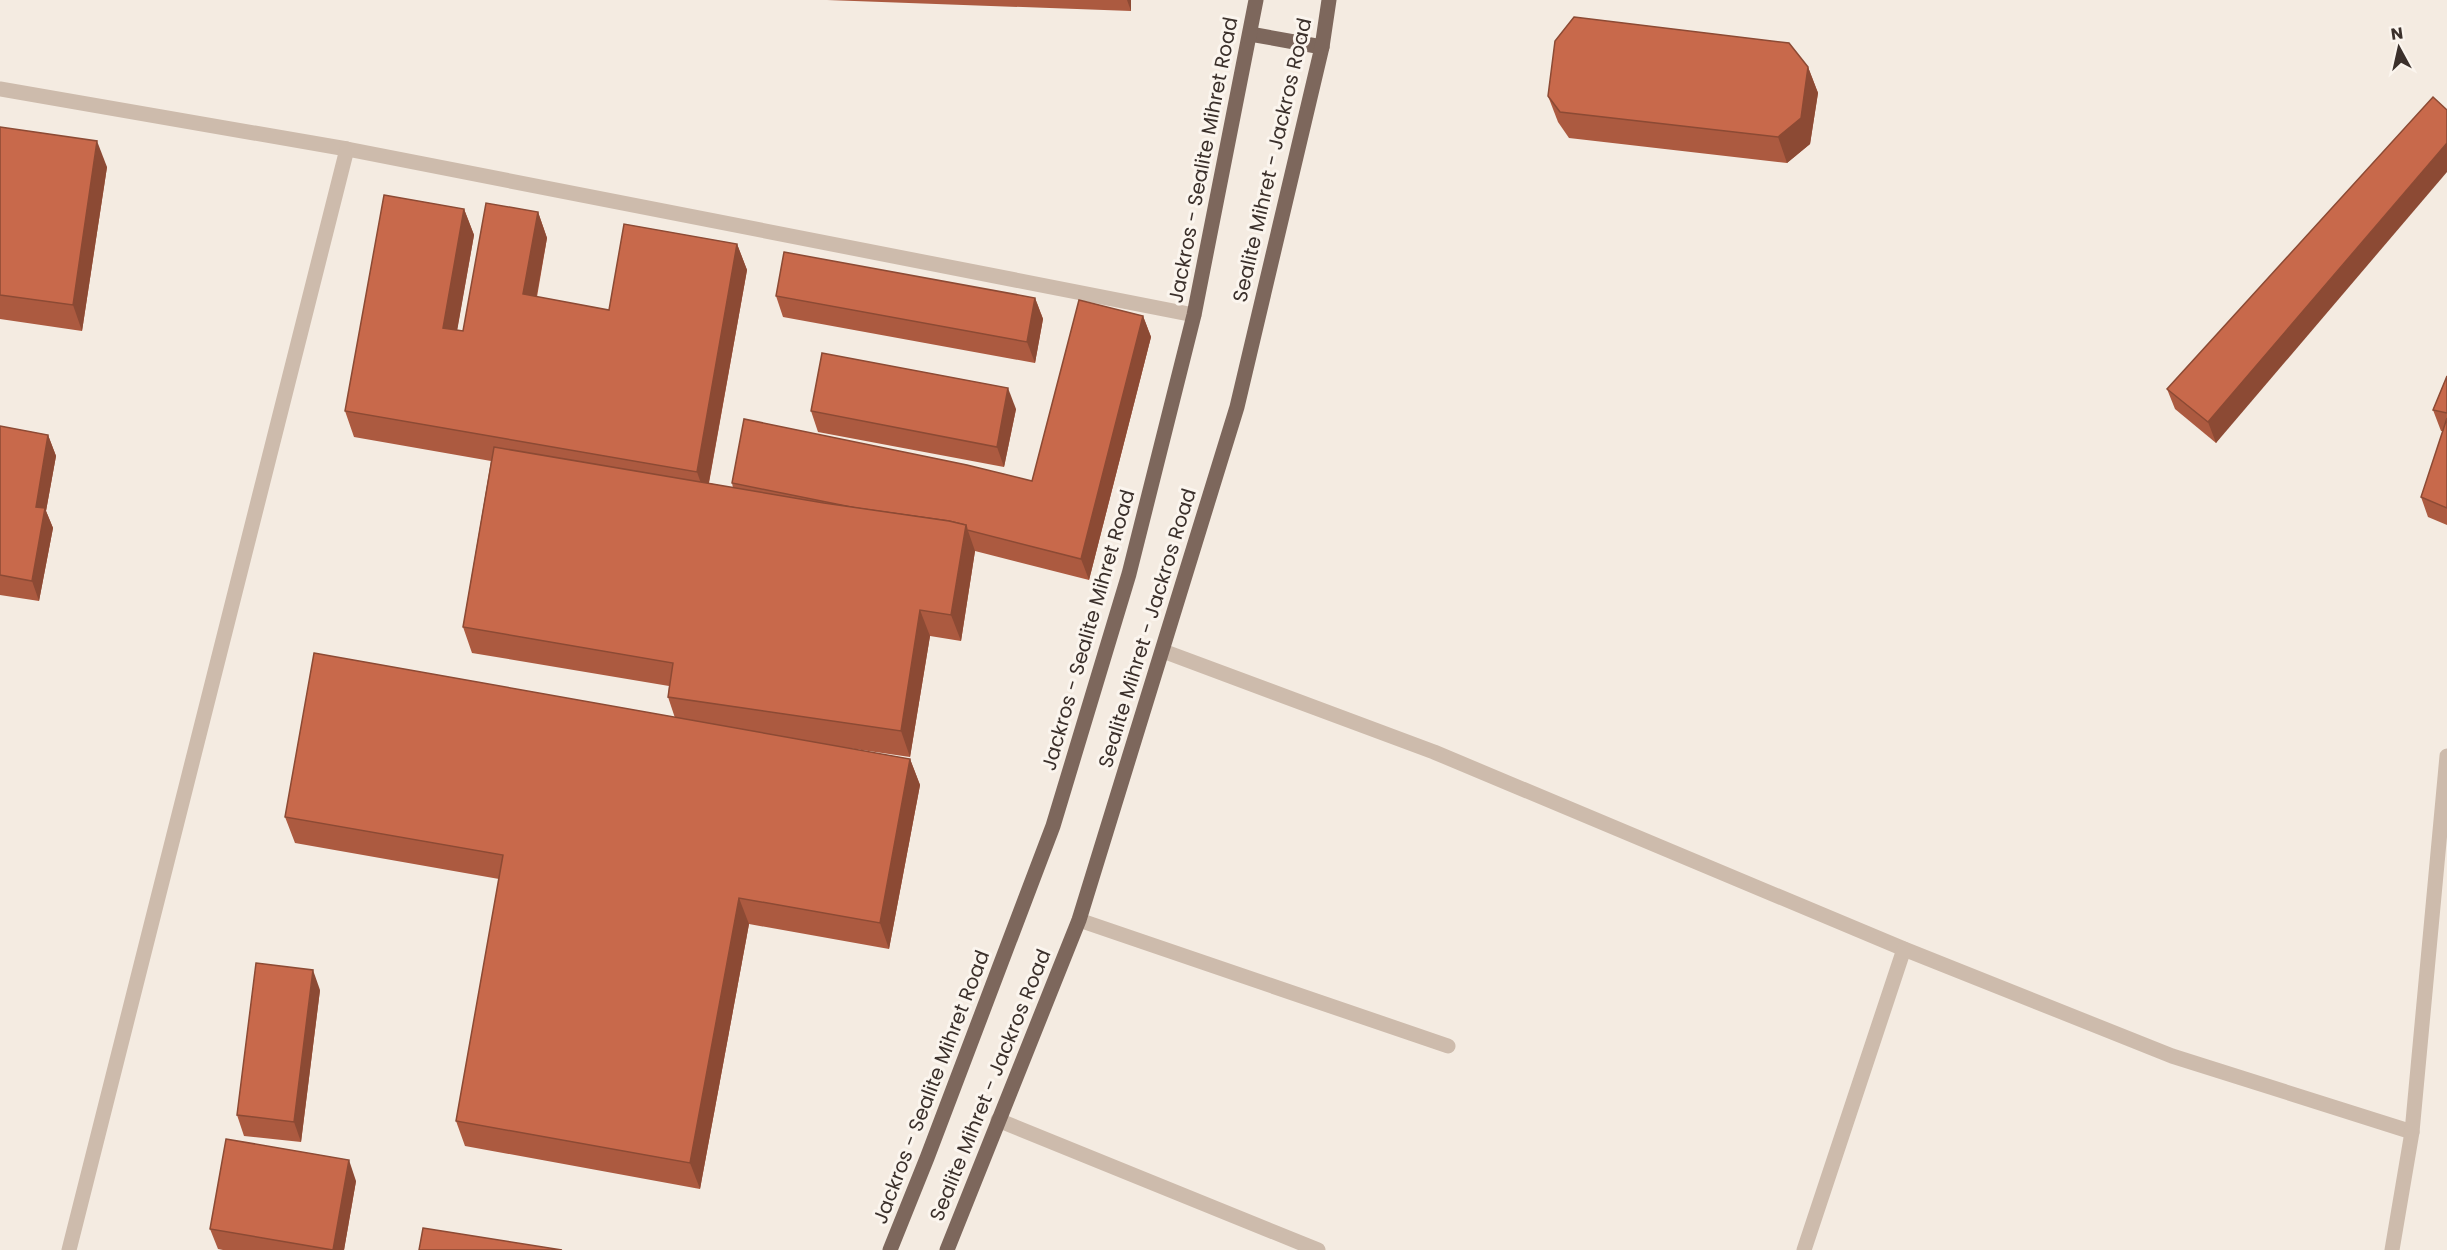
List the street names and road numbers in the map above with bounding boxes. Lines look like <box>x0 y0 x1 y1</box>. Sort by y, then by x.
street label: Jackros - Sealite Mihret Road <box>1162 15 1244 305</box>
street label: Sealite Mihret - Jackros Road <box>1226 15 1318 305</box>
street label: Sealite Mihret - Jackros Road <box>1091 485 1203 771</box>
street label: Jackros - Sealite Mihret Road <box>1034 486 1142 774</box>
street label: Sealite Mihret - Jackros Road <box>923 945 1057 1225</box>
street label: Jackros - Sealite Mihret Road <box>866 946 996 1228</box>

